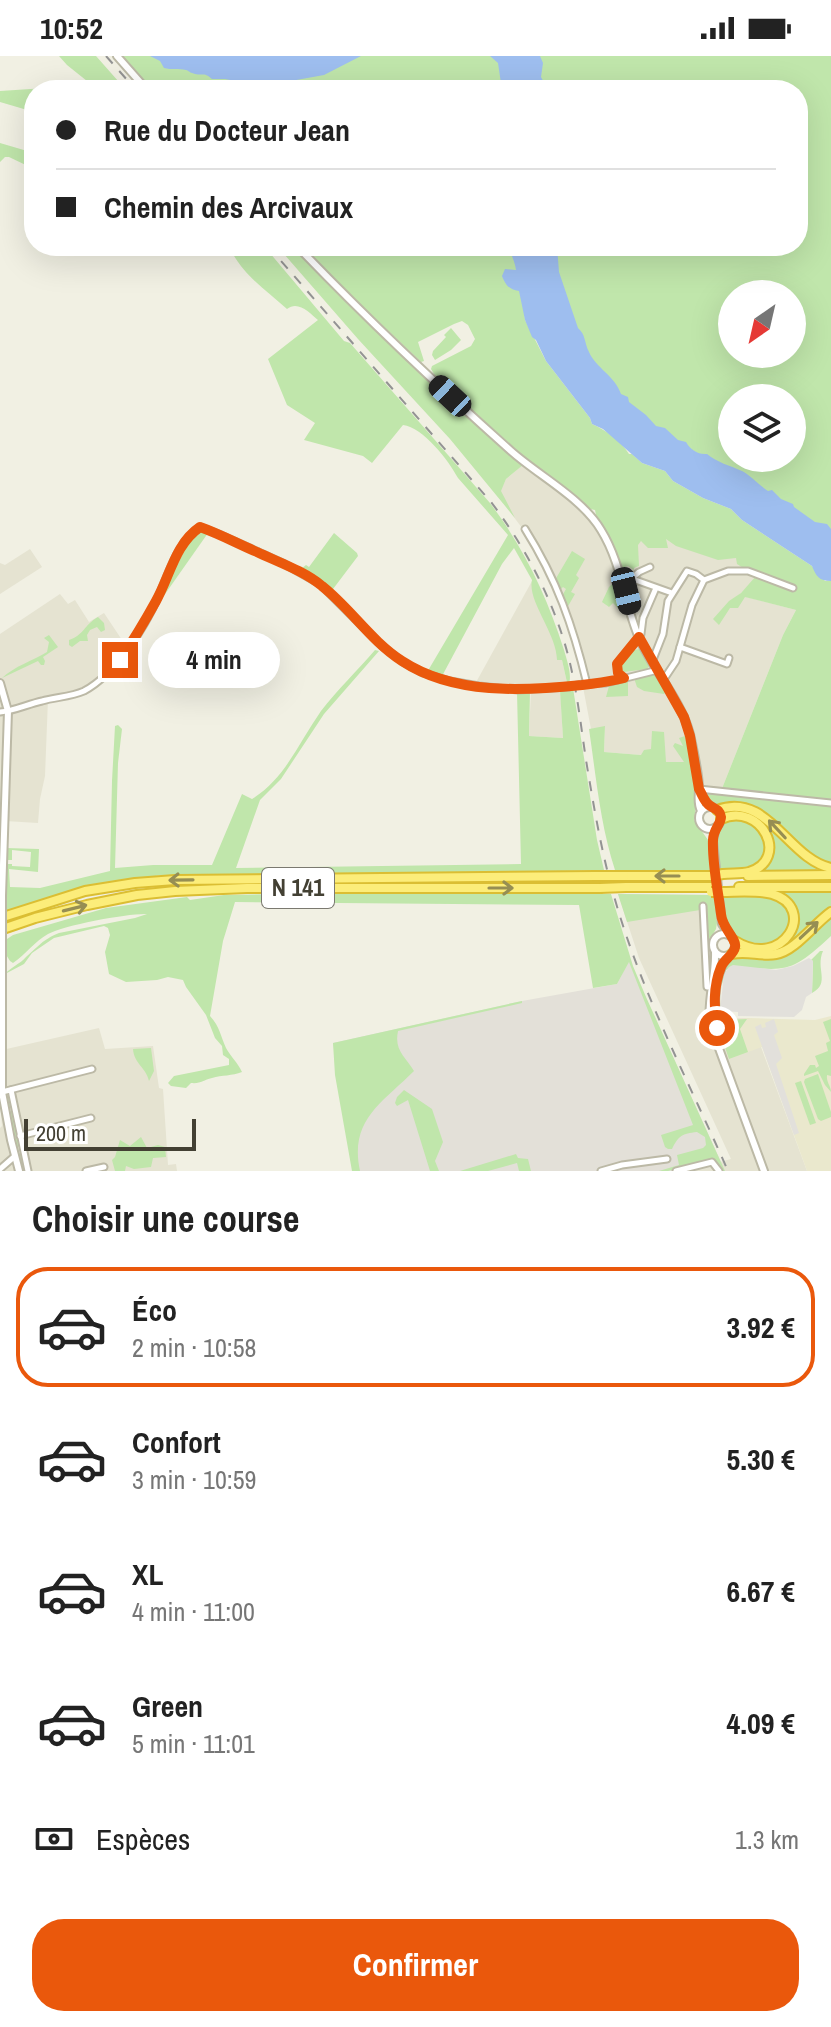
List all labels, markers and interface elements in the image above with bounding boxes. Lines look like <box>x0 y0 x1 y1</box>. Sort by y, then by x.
text: 10:52 <box>40 8 103 48</box>
text: Rue du Docteur Jean <box>104 110 350 150</box>
text: Chemin des Arcivaux <box>104 187 353 227</box>
north arrow <box>718 280 806 368</box>
map controls <box>718 280 806 472</box>
car <box>424 371 476 421</box>
button: layers <box>718 384 806 472</box>
car <box>609 565 643 617</box>
callout: 4 min <box>148 632 280 688</box>
route end <box>102 642 138 678</box>
text: 4 min <box>186 642 242 677</box>
one-way arrow <box>768 819 787 839</box>
road number: N 141 <box>262 868 334 908</box>
one-way arrow <box>654 868 681 884</box>
one-way arrow <box>168 873 195 888</box>
one-way arrow <box>487 880 514 896</box>
one-way arrow <box>61 899 87 914</box>
one-way arrow <box>798 922 818 940</box>
route start <box>699 1010 735 1046</box>
scale bar <box>24 1115 196 1151</box>
text: 200 m <box>36 1118 86 1148</box>
text: Choisir une course <box>32 1195 299 1243</box>
text: Éco <box>132 1290 177 1330</box>
icon: car <box>36 1291 108 1363</box>
text: 3.92 € <box>727 1307 795 1347</box>
text: 2 min · 10:58 <box>132 1330 256 1365</box>
text: Confort <box>132 1422 221 1462</box>
icon: car <box>36 1423 108 1495</box>
text: 5.30 € <box>727 1439 795 1479</box>
text: 3 min · 10:59 <box>132 1462 256 1497</box>
text: XL <box>132 1554 163 1594</box>
icon: car <box>36 1555 108 1627</box>
text: 6.67 € <box>727 1571 795 1611</box>
text: 4 min · 11:00 <box>132 1594 255 1629</box>
text: Green <box>132 1686 203 1726</box>
icon: car <box>36 1687 108 1759</box>
text: 4.09 € <box>727 1703 795 1743</box>
text: 5 min · 11:01 <box>132 1726 255 1761</box>
icon: cash <box>32 1817 76 1861</box>
text: Espèces <box>96 1819 190 1859</box>
text: 1.3 km <box>735 1822 799 1857</box>
button: Confirmer <box>32 1919 799 2011</box>

